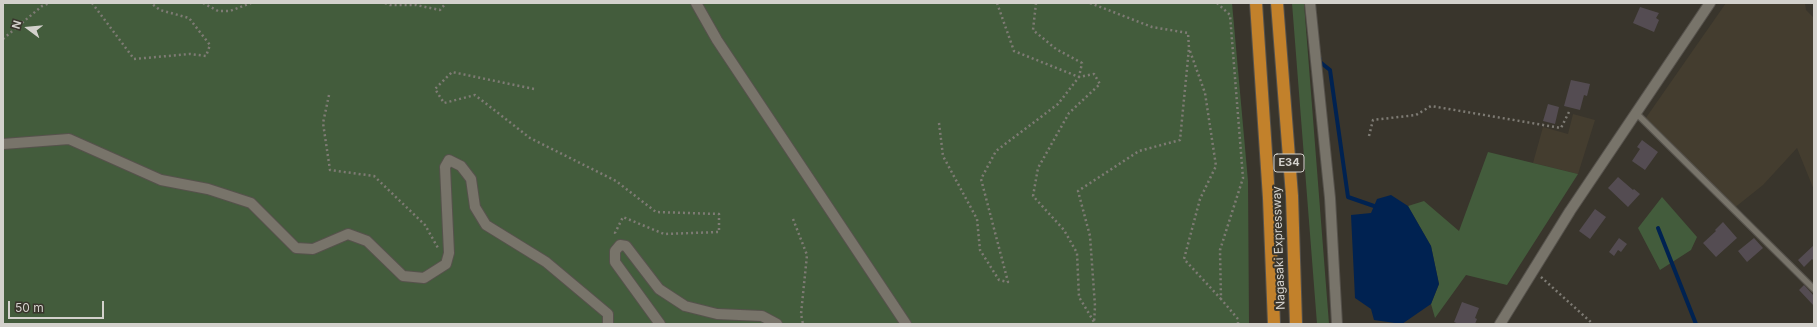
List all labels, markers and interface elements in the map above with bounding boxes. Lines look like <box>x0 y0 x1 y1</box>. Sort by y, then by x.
north arrow <box>8 8 48 48</box>
text: N <box>9 19 24 31</box>
road number: E34 <box>1274 154 1304 172</box>
street label: Nagasaki Expressway <box>1270 186 1288 310</box>
scale bar <box>10 293 106 319</box>
text: 50 m <box>15 300 44 315</box>

